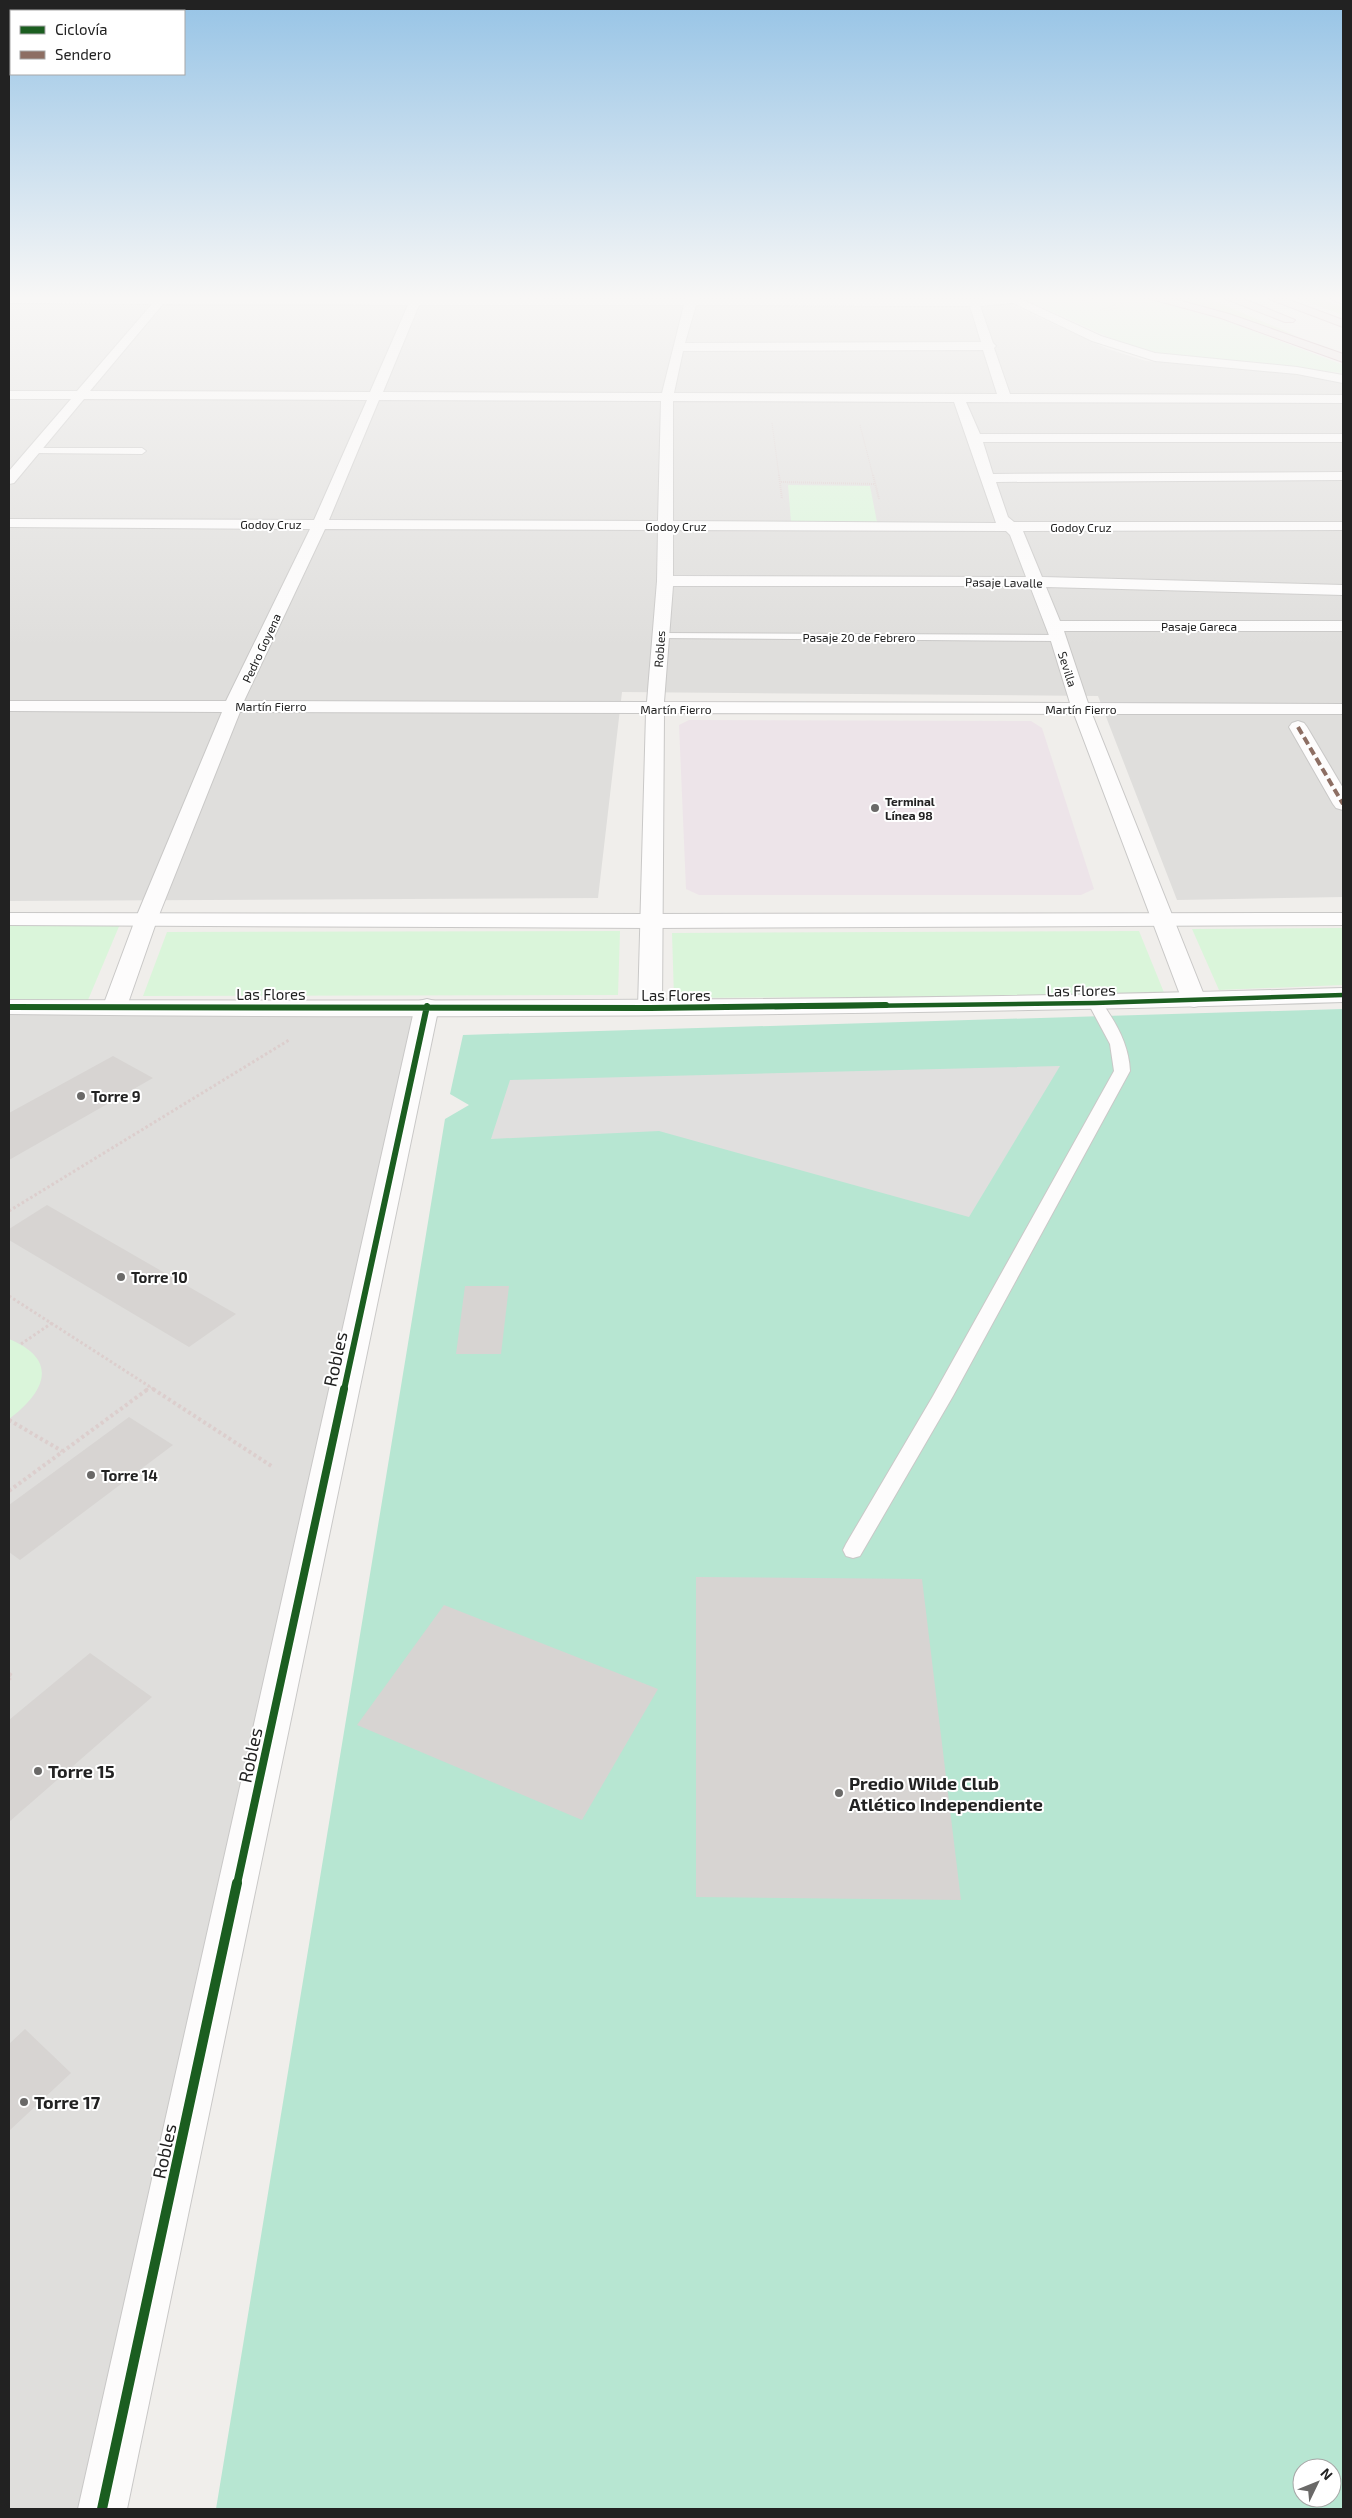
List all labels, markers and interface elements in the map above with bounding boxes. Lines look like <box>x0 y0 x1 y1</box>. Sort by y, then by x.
legend <box>10 10 185 75</box>
text: Ciclovía <box>55 20 107 38</box>
text: Sendero <box>55 45 111 63</box>
street label: Godoy Cruz <box>240 517 302 531</box>
street label: Godoy Cruz <box>645 519 707 533</box>
street label: Godoy Cruz <box>1050 520 1112 534</box>
street label: Pasaje Lavalle <box>965 574 1043 591</box>
street label: Pedro Goyena <box>239 611 283 685</box>
street label: Pasaje Gareca <box>1161 619 1237 634</box>
street label: Robles <box>651 630 667 668</box>
street label: Pasaje 20 de Febrero <box>802 630 916 645</box>
street label: Sevilla <box>1056 650 1080 688</box>
street label: Martín Fierro <box>235 699 307 713</box>
street label: Martín Fierro <box>640 702 712 716</box>
street label: Martín Fierro <box>1045 702 1117 716</box>
place label: Terminal Línea 98 <box>885 794 935 822</box>
marker: Terminal Línea 98 <box>869 802 881 814</box>
street label: Las Flores <box>1046 980 1116 1000</box>
street label: Las Flores <box>236 985 306 1003</box>
street label: Las Flores <box>641 986 711 1004</box>
place label: Torre 9 <box>91 1087 141 1105</box>
marker: Torre 9 <box>75 1090 87 1102</box>
place label: Torre 10 <box>131 1268 188 1286</box>
marker: Torre 10 <box>115 1271 127 1283</box>
street label: Robles <box>318 1329 352 1389</box>
place label: Torre 14 <box>101 1466 158 1484</box>
marker: Torre 14 <box>85 1469 97 1481</box>
street label: Robles <box>233 1725 267 1785</box>
place label: Torre 15 <box>48 1760 115 1782</box>
marker: Torre 15 <box>32 1765 44 1777</box>
place label: Predio Wilde Club Atlético Independiente <box>849 1772 1043 1815</box>
marker: Predio Wilde Club Atlético Independiente <box>833 1787 845 1799</box>
place label: Torre 17 <box>34 2091 101 2113</box>
marker: Torre 17 <box>18 2096 30 2108</box>
street label: Robles <box>147 2121 181 2181</box>
north arrow <box>1292 2458 1342 2508</box>
text: N <box>1317 2464 1337 2483</box>

